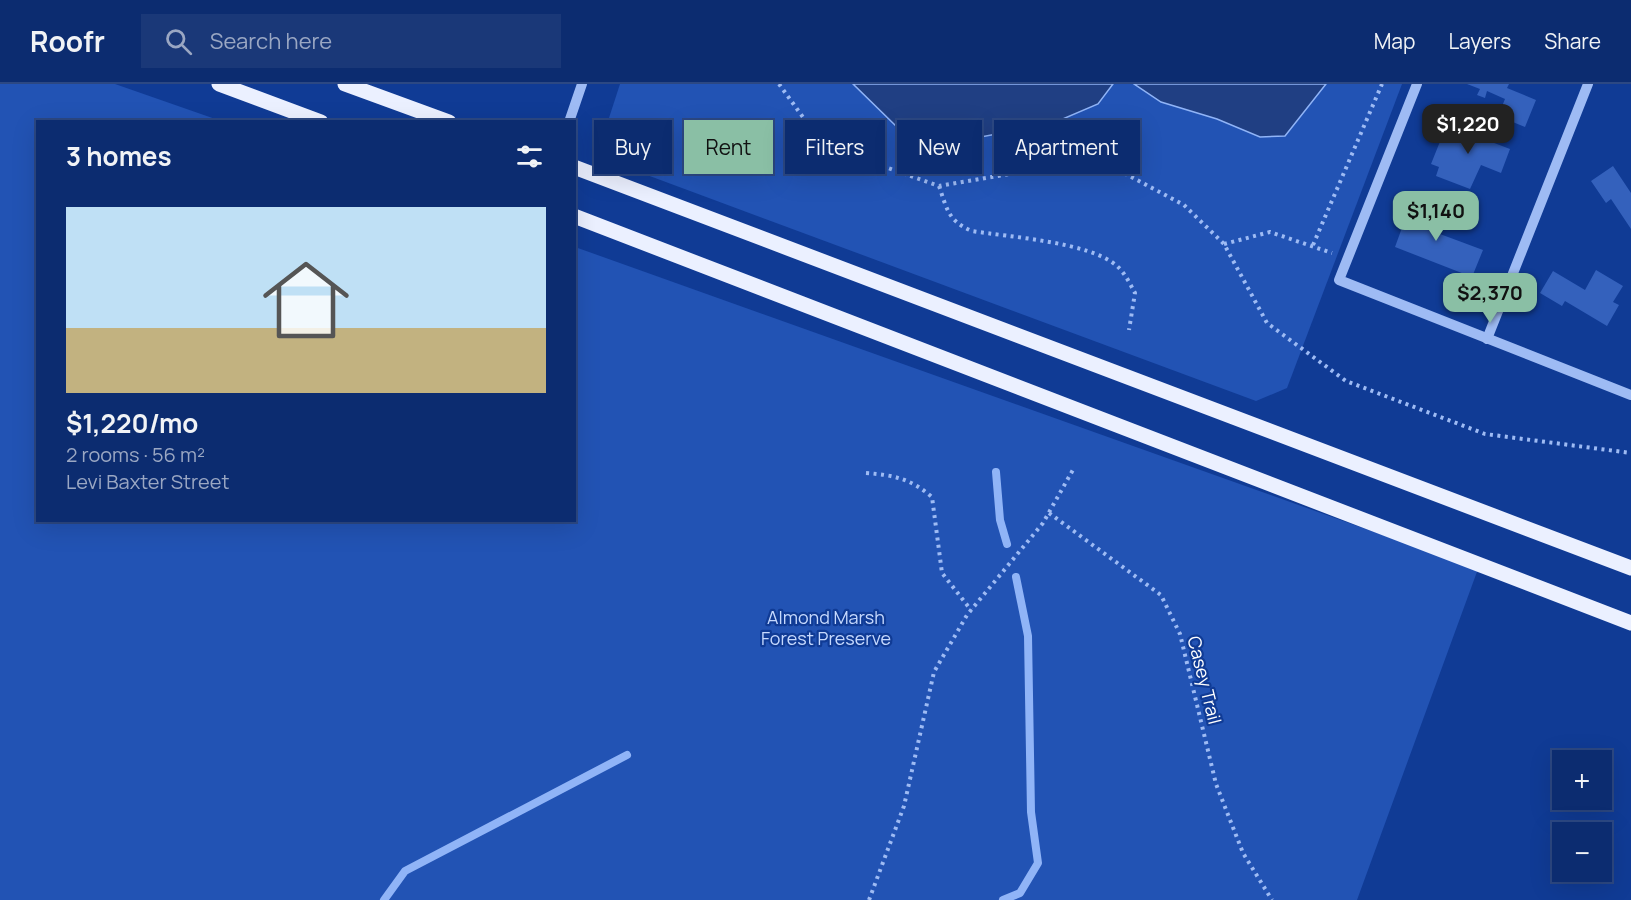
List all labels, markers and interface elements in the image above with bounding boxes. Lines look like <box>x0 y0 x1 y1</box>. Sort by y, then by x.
search box <box>141 14 561 68</box>
text: Roofr <box>30 22 105 60</box>
icon: search <box>162 25 195 58</box>
text: Search here <box>210 26 332 56</box>
text: Map <box>1374 27 1415 55</box>
text: Layers <box>1448 27 1511 55</box>
text: Share <box>1544 27 1601 55</box>
pin: $1,220 <box>1419 104 1517 155</box>
text: $1,220 <box>1436 110 1500 137</box>
chip: Buy <box>594 120 672 174</box>
chip: Rent <box>684 120 773 174</box>
chip: Filters <box>785 120 885 174</box>
chip: New <box>897 120 982 174</box>
chip: Apartment <box>994 120 1140 174</box>
text: 3 homes <box>66 138 172 174</box>
icon: filters <box>513 140 546 173</box>
pin: $1,140 <box>1387 191 1485 242</box>
text: $1,140 <box>1407 197 1465 224</box>
icon: home <box>252 246 360 354</box>
pin: $2,370 <box>1441 273 1539 324</box>
text: $2,370 <box>1457 279 1523 306</box>
text: $1,220/mo <box>66 405 198 441</box>
text: 2 rooms · 56 m² <box>66 441 205 468</box>
text: Levi Baxter Street <box>66 468 230 495</box>
park label: Almond Marsh Forest Preserve <box>761 605 891 650</box>
street label: Casey Trail <box>1182 633 1228 727</box>
map controls <box>1552 750 1612 882</box>
button: + <box>1552 750 1612 810</box>
button: − <box>1552 822 1612 882</box>

